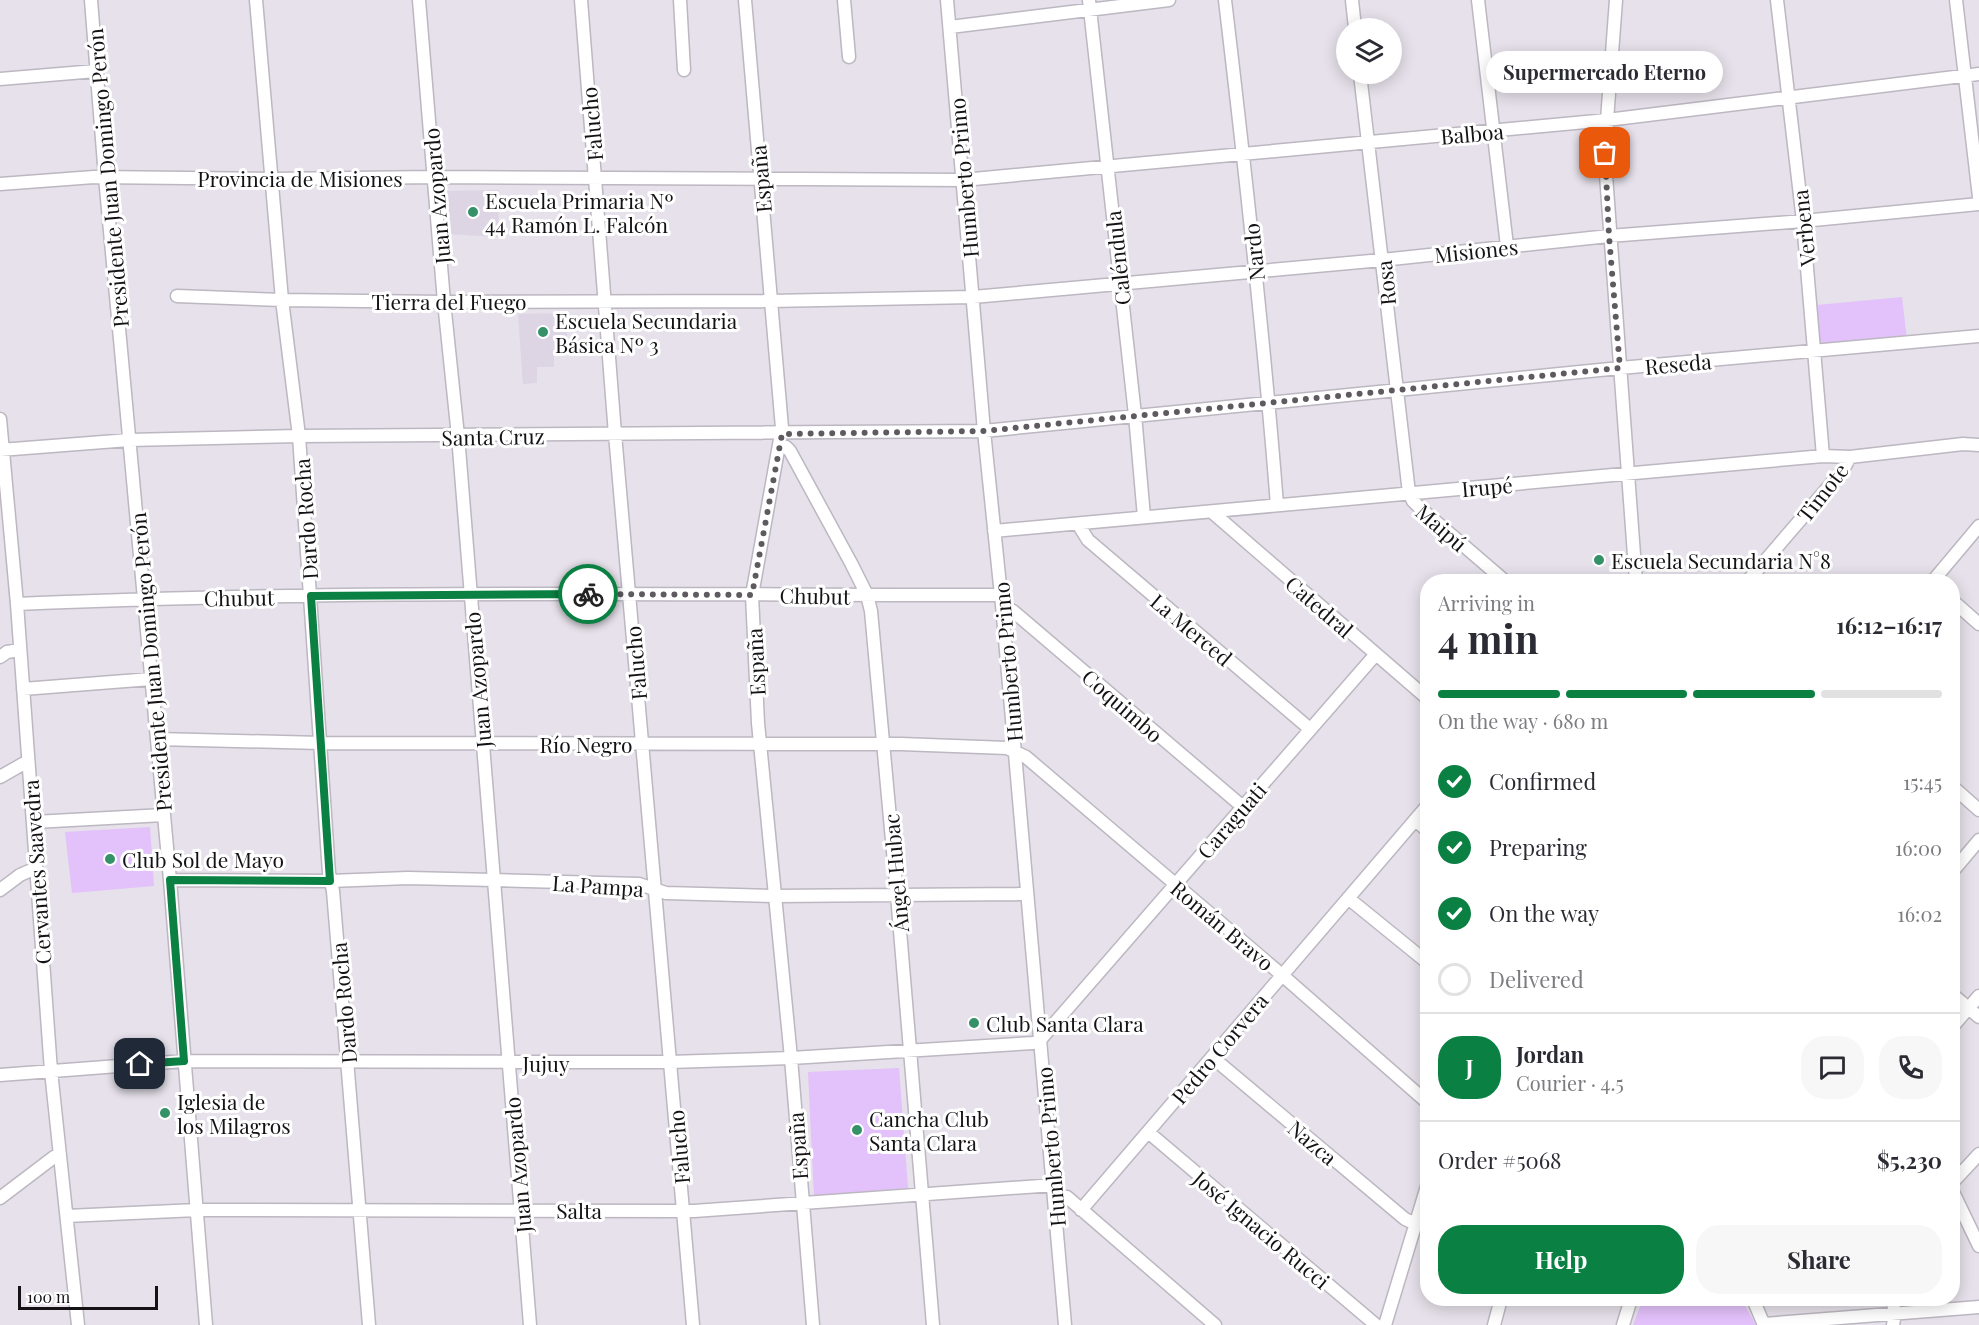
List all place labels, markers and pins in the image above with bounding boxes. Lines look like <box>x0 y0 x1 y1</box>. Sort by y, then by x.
callout: Supermercado Eterno <box>1486 51 1724 93</box>
pin <box>1579 127 1630 178</box>
place label: Escuela Primaria Nº 44 Ramón L. Falcón <box>485 186 674 238</box>
marker: Escuela Primaria Nº 44 Ramón L. Falcón <box>466 205 480 219</box>
place label: Escuela Secundaria Básica Nº 3 <box>555 306 738 358</box>
marker: Escuela Secundaria Básica Nº 3 <box>536 325 550 339</box>
place label: Escuela Secundaria N°8 <box>1611 546 1831 574</box>
marker: Escuela Secundaria N°8 <box>1592 553 1606 567</box>
place label: Club Sol de Mayo <box>122 845 284 873</box>
marker: Club Sol de Mayo <box>103 852 117 866</box>
place label: Club Santa Clara <box>986 1009 1144 1037</box>
marker: Club Santa Clara <box>967 1016 981 1030</box>
pin <box>114 1038 165 1089</box>
place label: Iglesia de los Milagros <box>177 1087 291 1139</box>
place label: Cancha Club Santa Clara <box>869 1104 989 1156</box>
marker: Iglesia de los Milagros <box>158 1106 172 1120</box>
marker: Cancha Club Santa Clara <box>850 1123 864 1137</box>

